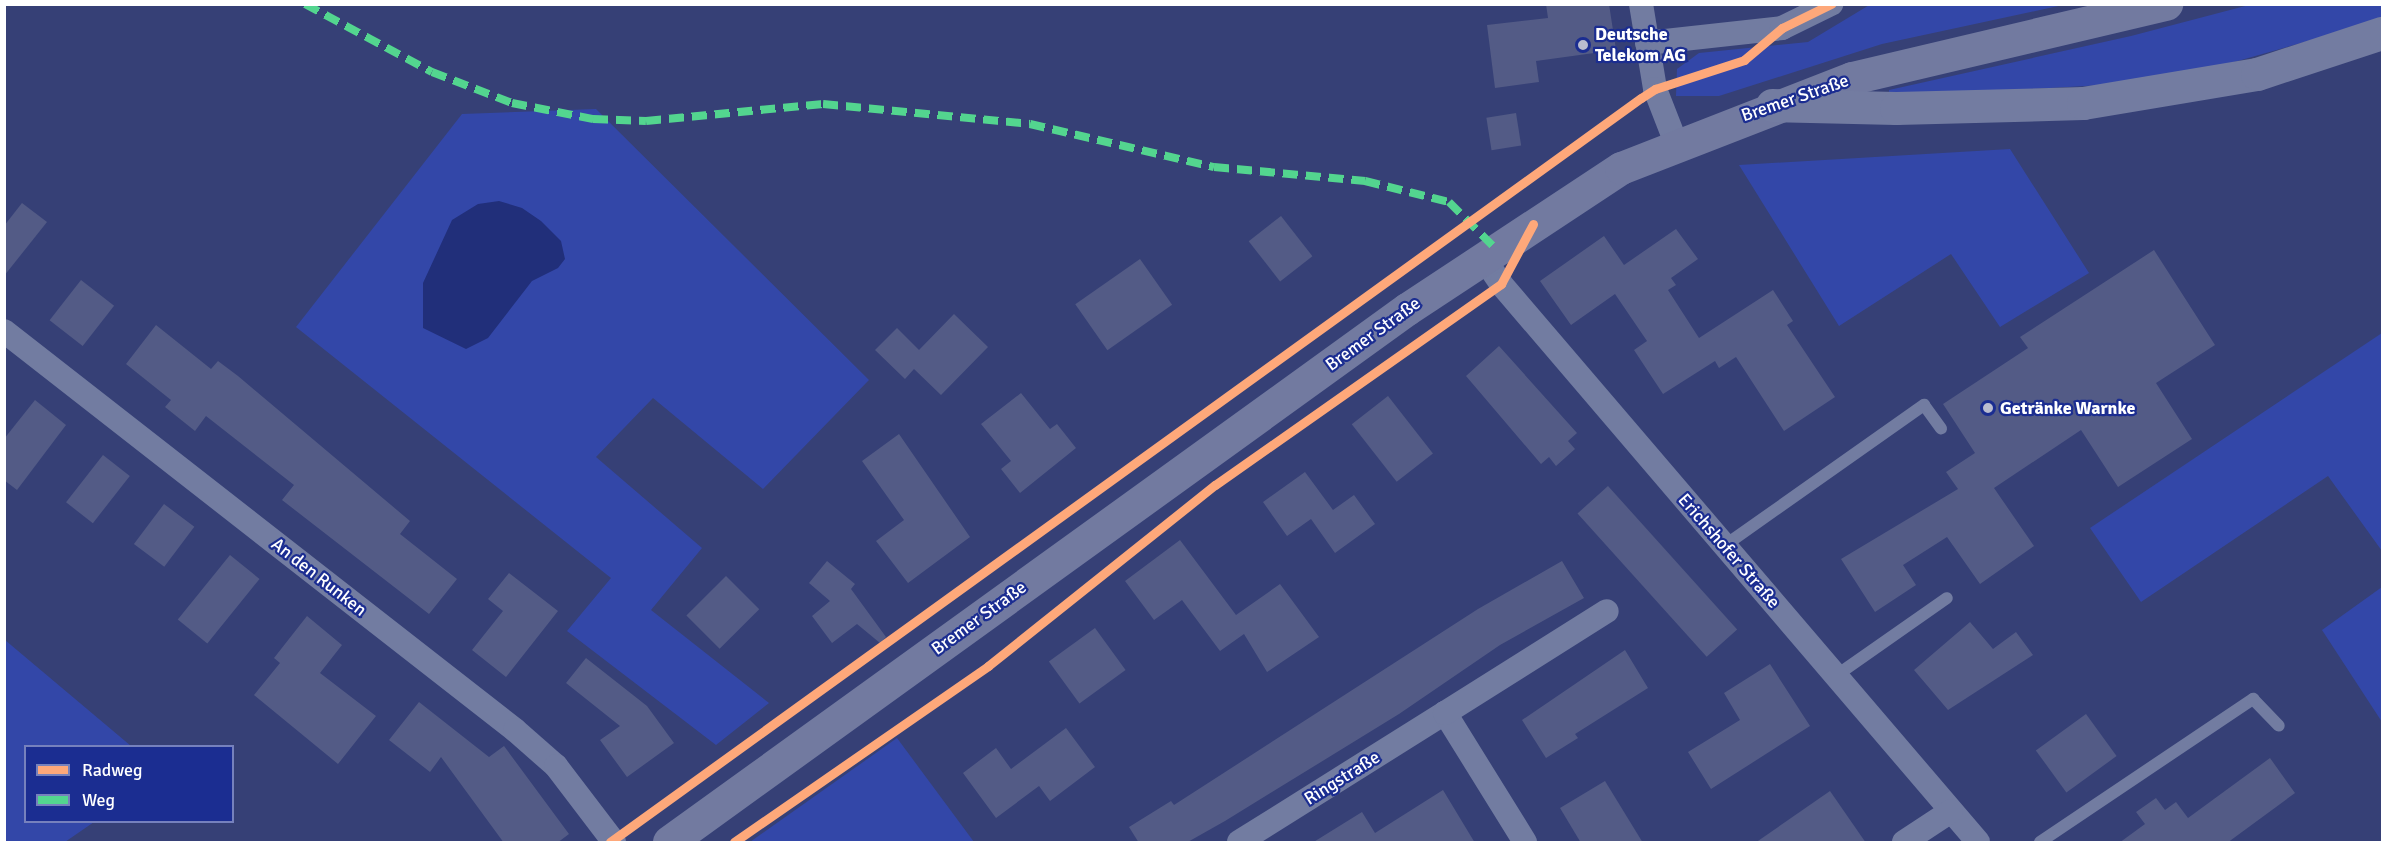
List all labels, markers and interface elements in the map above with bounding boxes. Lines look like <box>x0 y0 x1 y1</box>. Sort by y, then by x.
place label: Deutsche Telekom AG <box>1595 24 1686 66</box>
marker: Deutsche Telekom AG <box>1576 38 1590 52</box>
street label: Bremer Straße <box>1739 70 1851 126</box>
street label: Bremer Straße <box>1321 292 1425 376</box>
place label: Getränke Warnke <box>2000 397 2136 419</box>
marker: Getränke Warnke <box>1981 401 1995 415</box>
street label: Erichshofer Straße <box>1673 489 1785 613</box>
street label: An den Runken <box>267 533 371 621</box>
street label: Bremer Straße <box>927 576 1031 660</box>
legend <box>24 745 234 823</box>
street label: Ringstraße <box>1300 746 1384 810</box>
text: Radweg <box>82 759 143 781</box>
text: Weg <box>82 789 115 811</box>

